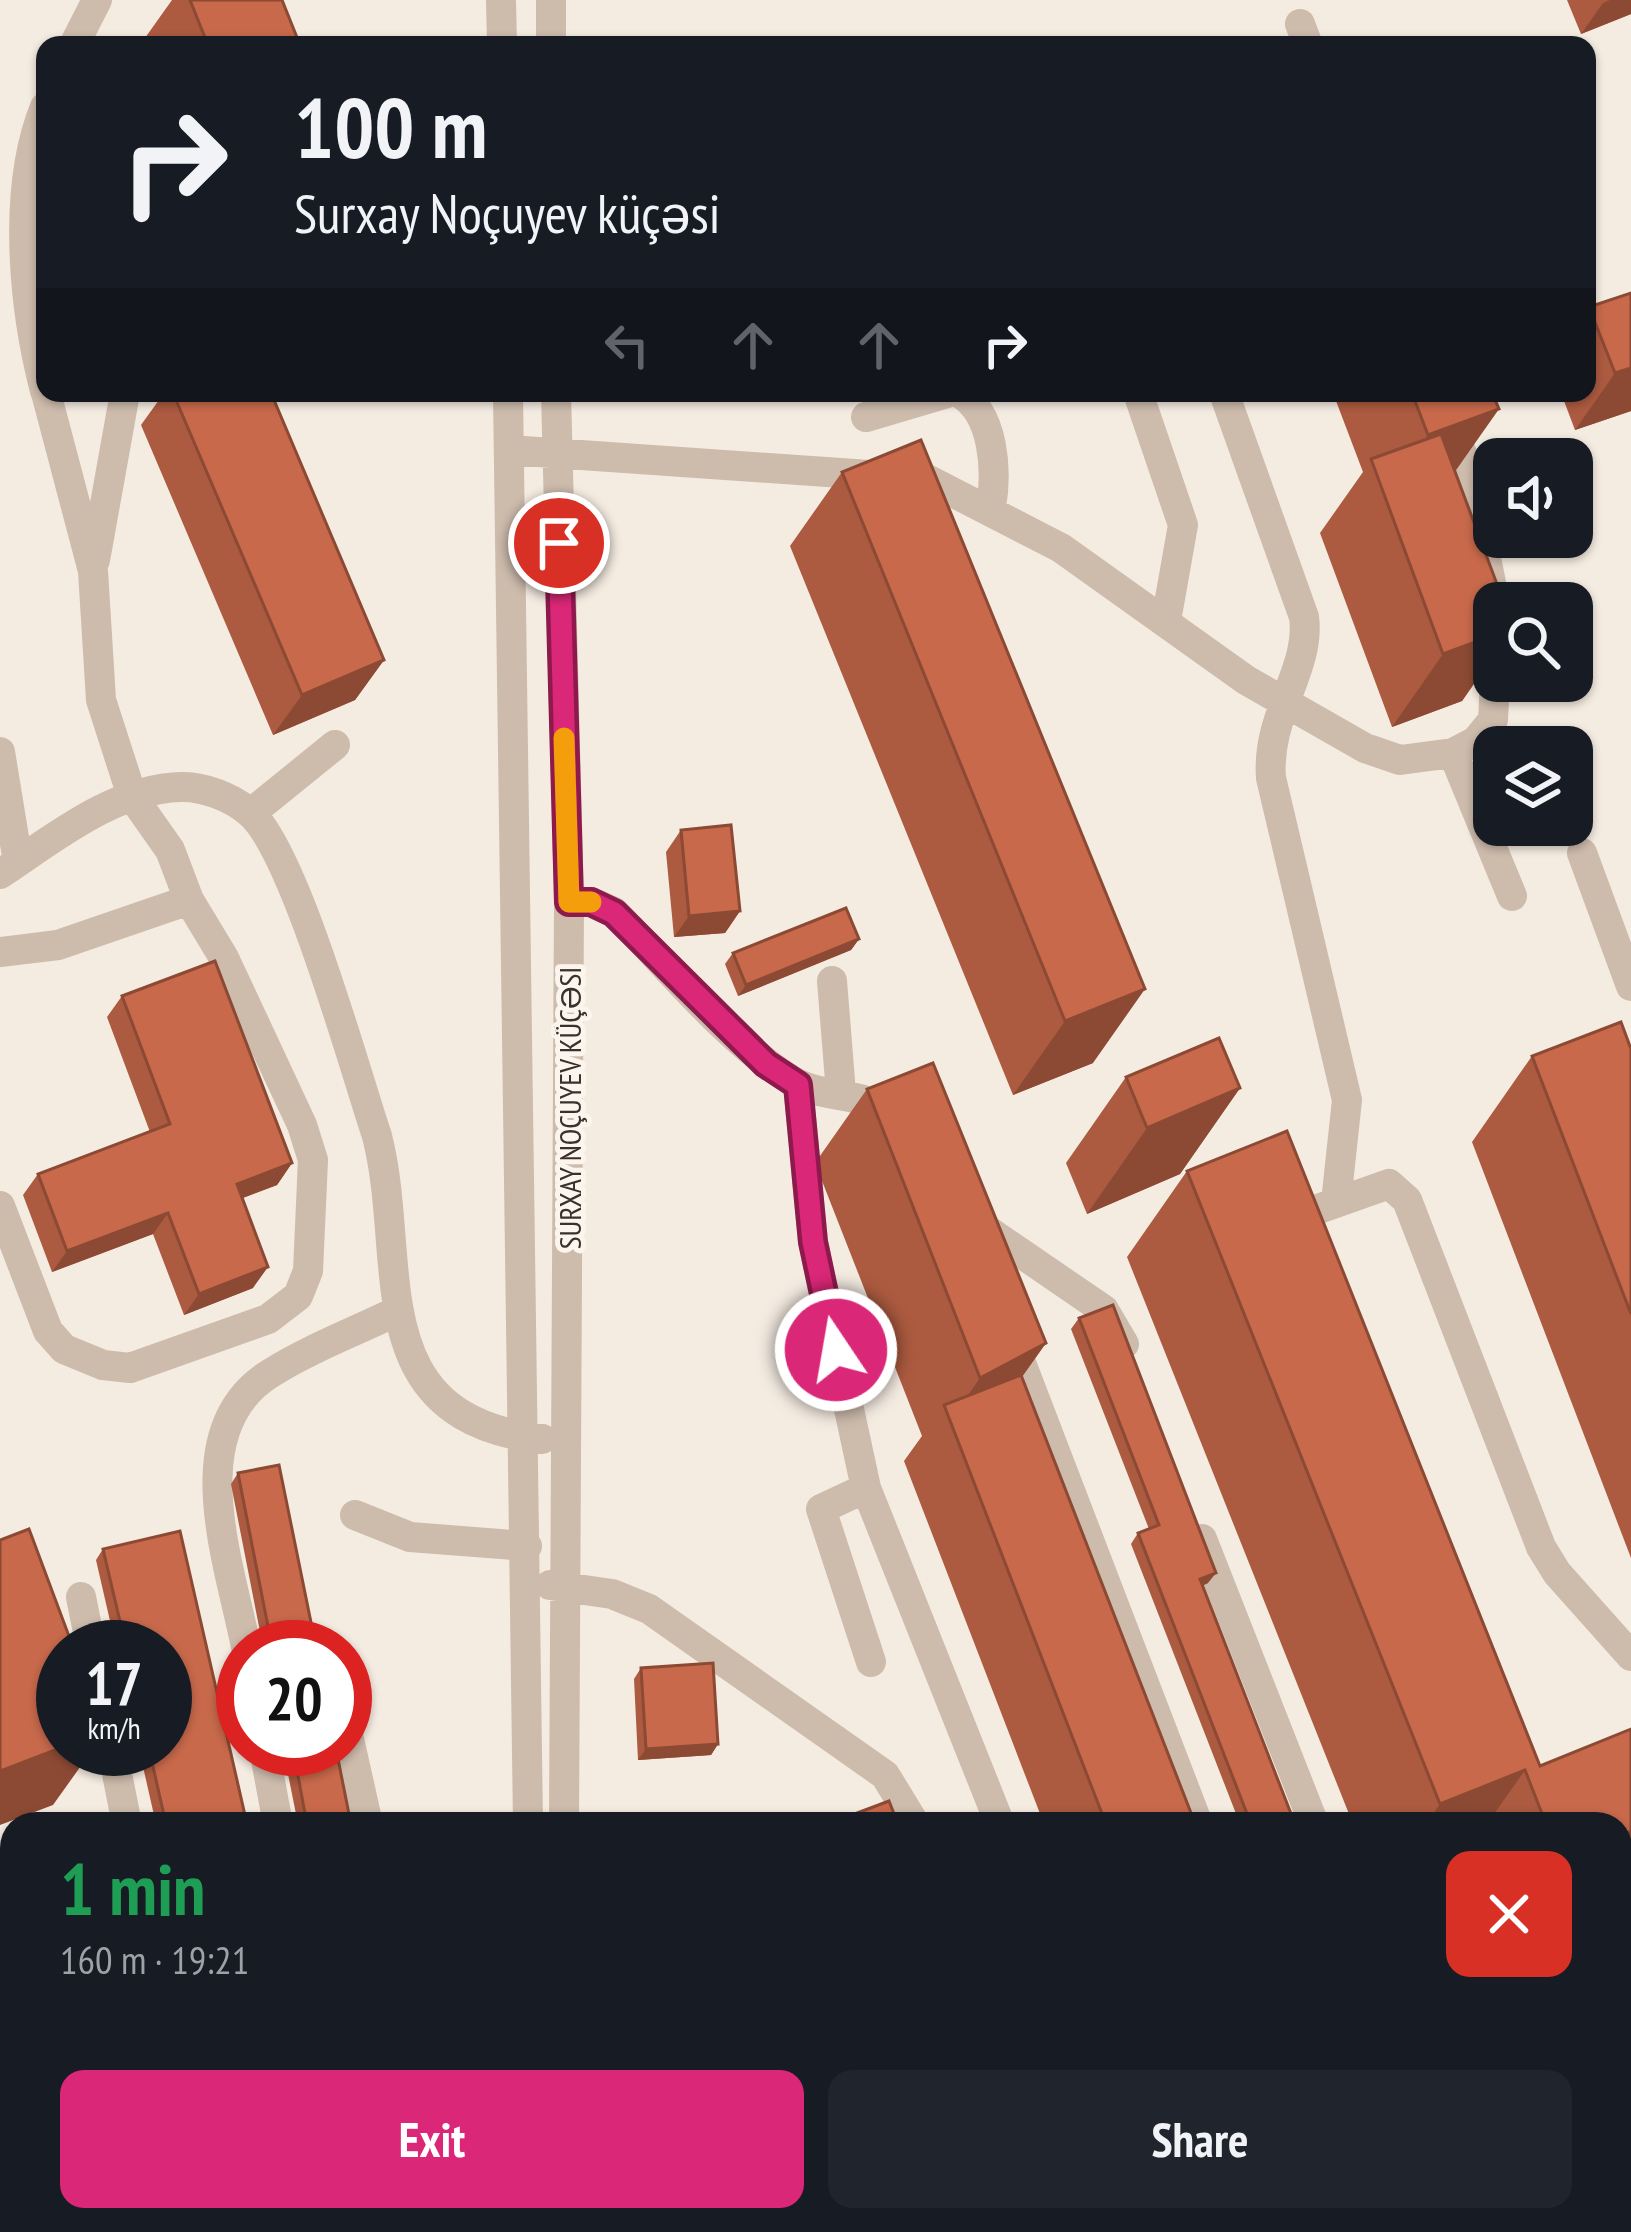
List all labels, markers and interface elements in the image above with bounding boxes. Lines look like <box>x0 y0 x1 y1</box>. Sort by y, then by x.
text: 100 m <box>294 72 487 181</box>
icon: right <box>96 84 252 240</box>
text: Surxay Noçuyev küçəsi <box>294 178 721 248</box>
icon: left <box>594 312 660 378</box>
icon: ahead <box>720 312 786 378</box>
icon: ahead <box>846 312 912 378</box>
icon: right <box>972 312 1038 378</box>
map controls <box>1473 438 1593 846</box>
button: sound <box>1473 438 1593 558</box>
pin <box>508 492 610 594</box>
icon: arrive <box>526 510 592 576</box>
button: search <box>1473 582 1593 702</box>
button: layers <box>1473 726 1593 846</box>
street label: SURXAY NOÇUYEV KÜÇƏSI <box>550 967 589 1249</box>
position arrow <box>773 1287 899 1413</box>
speed limit sign: 20 <box>216 1620 372 1776</box>
text: 17 <box>85 1644 143 1722</box>
text: km/h <box>87 1708 141 1747</box>
text: 1 min <box>60 1842 205 1935</box>
button: close <box>1446 1851 1572 1977</box>
text: 160 m · 19:21 <box>60 1934 249 1985</box>
button: Exit <box>60 2070 804 2208</box>
button: Share <box>828 2070 1572 2208</box>

